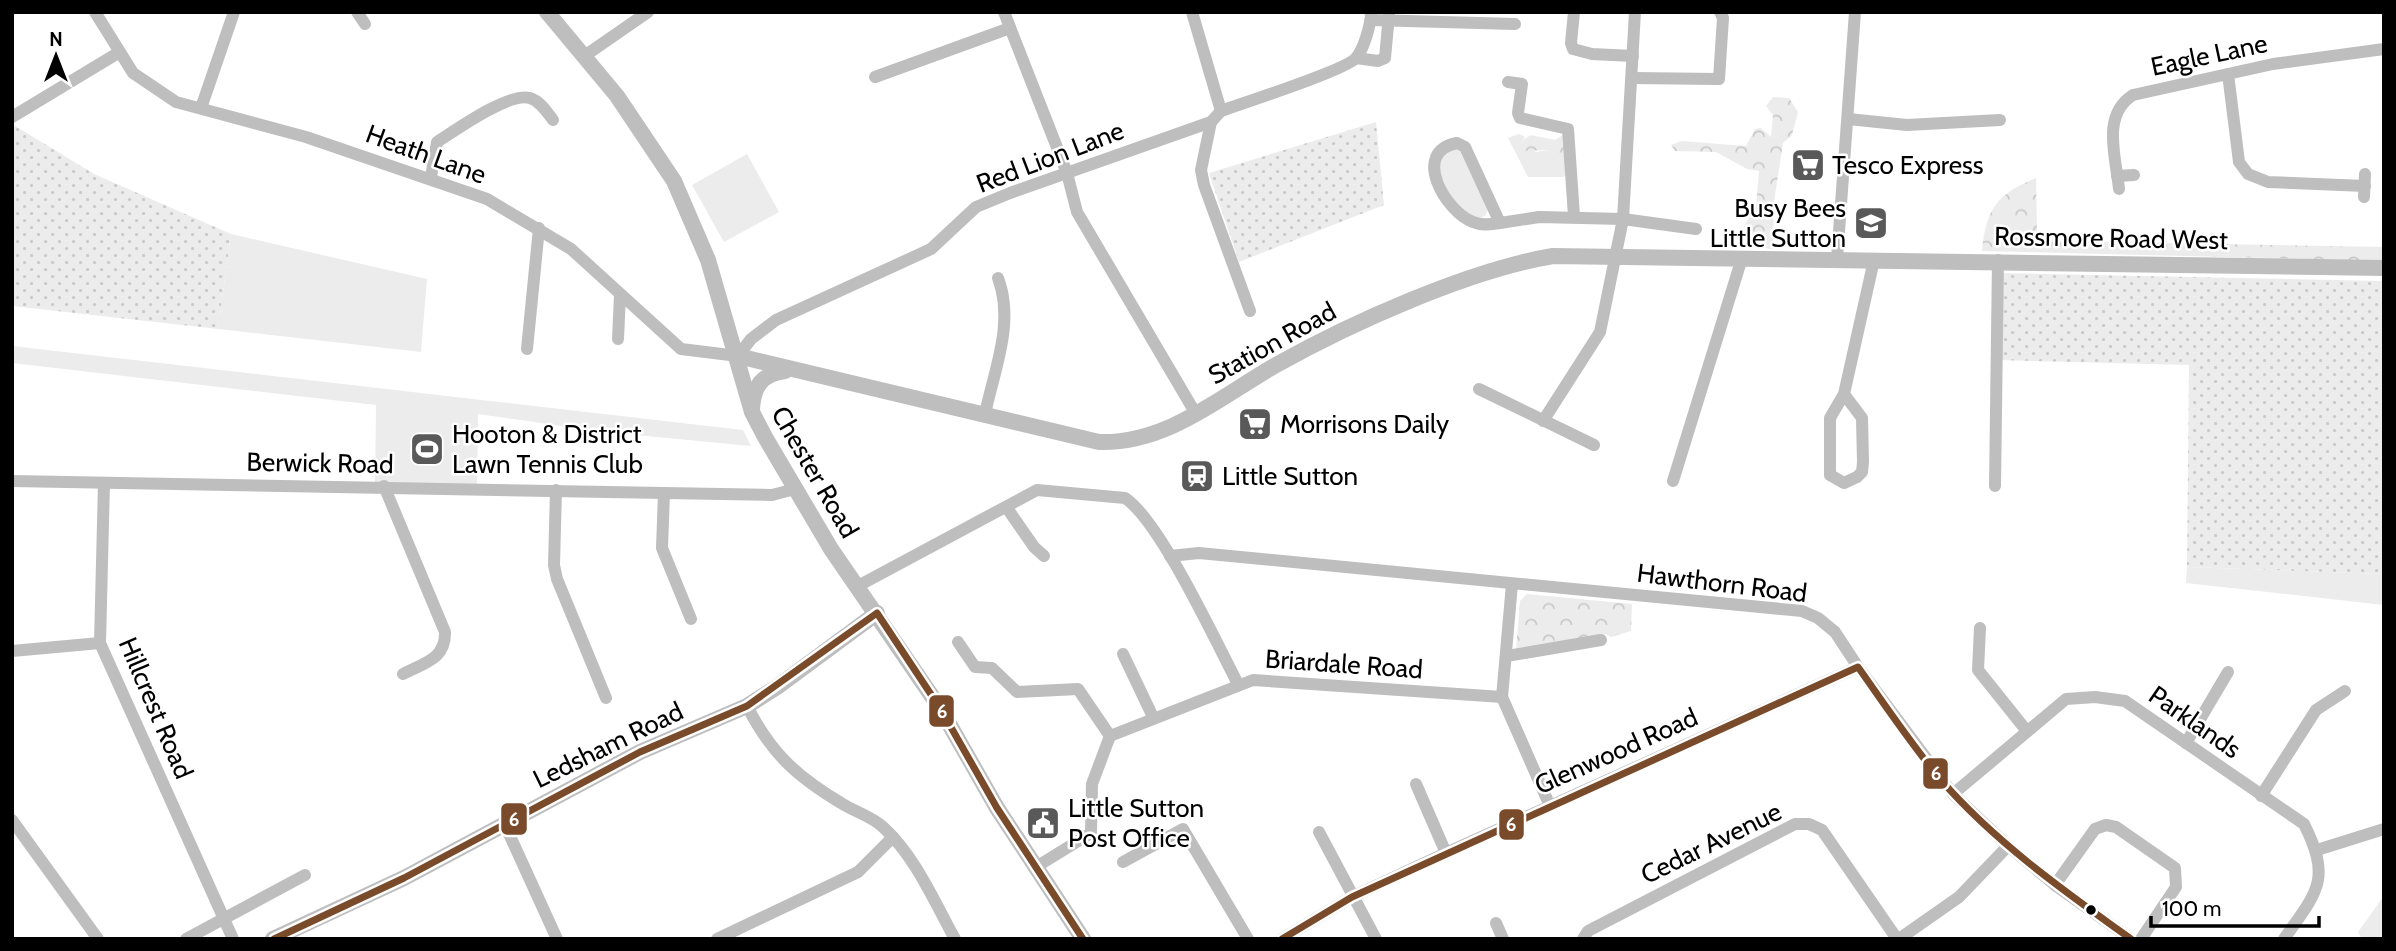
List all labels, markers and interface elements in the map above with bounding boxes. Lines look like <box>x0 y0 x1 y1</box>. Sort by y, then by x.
north arrow <box>21 21 91 91</box>
street label: Eagle Lane <box>2148 27 2270 83</box>
text: N <box>49 28 63 51</box>
street label: Red Lion Lane <box>972 114 1128 200</box>
street label: Heath Lane <box>362 117 490 191</box>
supermarket icon: Tesco Express <box>1789 146 1827 184</box>
place label: Tesco Express <box>1832 149 1984 181</box>
place label: Busy Bees Little Sutton <box>1710 192 1846 254</box>
school or university icon: Busy Bees Little Sutton <box>1852 204 1890 242</box>
street label: Rossmore Road West <box>1994 220 2228 256</box>
street label: Station Road <box>1203 295 1341 391</box>
street label: Chester Road <box>764 401 866 543</box>
supermarket icon: Morrisons Daily <box>1236 405 1274 443</box>
place label: Morrisons Daily <box>1280 408 1449 440</box>
place label: Hooton & District Lawn Tennis Club <box>452 418 643 480</box>
sports icon: Hooton & District Lawn Tennis Club <box>408 430 446 468</box>
street label: Berwick Road <box>246 446 394 480</box>
station icon: Little Sutton <box>1178 457 1216 495</box>
place label: Little Sutton <box>1222 460 1358 492</box>
street label: Hawthorn Road <box>1635 557 1809 609</box>
street label: Hillcrest Road <box>112 632 200 784</box>
street label: Briardale Road <box>1264 643 1424 685</box>
street label: Parklands <box>2143 679 2247 765</box>
line badge: 6 <box>928 694 955 728</box>
street label: Ledsham Road <box>528 695 688 795</box>
text: 6 <box>937 700 947 723</box>
street label: Glenwood Road <box>1530 701 1702 801</box>
line badge: 6 <box>1922 757 1949 790</box>
text: 6 <box>1931 762 1941 785</box>
place label: Little Sutton Post Office <box>1068 792 1204 854</box>
street label: Cedar Avenue <box>1636 795 1786 891</box>
line badge: 6 <box>500 802 528 836</box>
public building icon: Little Sutton Post Office <box>1024 804 1062 842</box>
text: 6 <box>509 808 519 831</box>
line badge: 6 <box>1498 808 1525 841</box>
text: 6 <box>1506 813 1516 836</box>
scale bar <box>2151 884 2319 928</box>
text: 100 m <box>2162 896 2221 921</box>
unlabelled marker <box>2084 903 2098 917</box>

